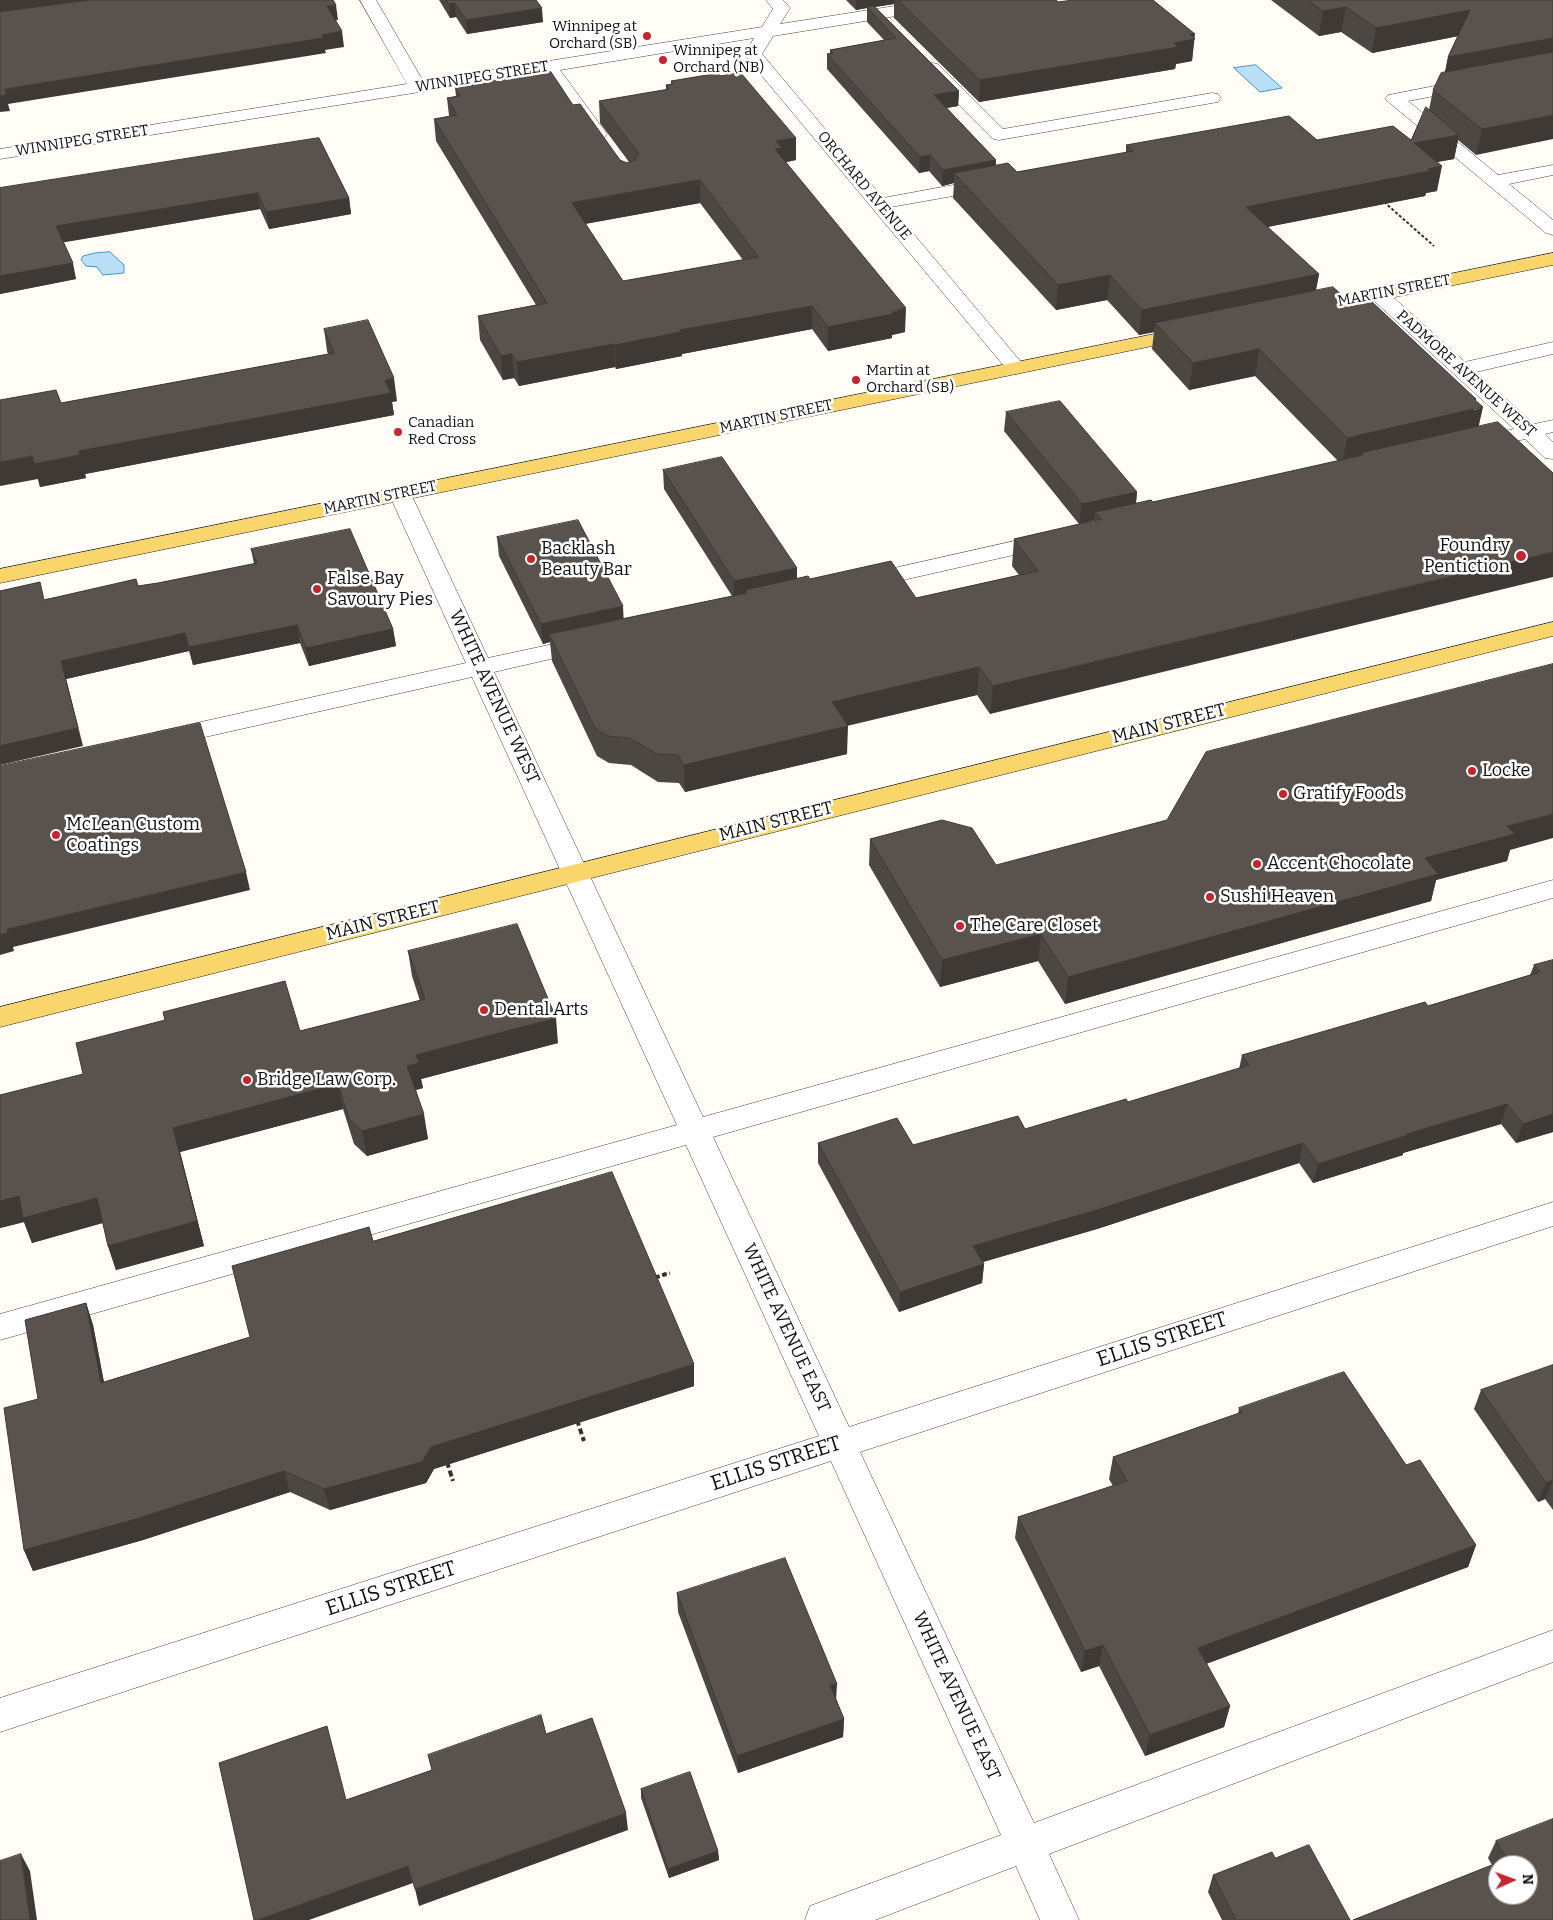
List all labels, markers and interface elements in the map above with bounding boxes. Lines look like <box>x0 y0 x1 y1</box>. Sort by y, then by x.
place label: Winnipeg at Orchard (SB) <box>549 18 637 53</box>
marker: Winnipeg at Orchard (SB) <box>641 30 653 42</box>
place label: Winnipeg at Orchard (NB) <box>673 42 764 77</box>
marker: Winnipeg at Orchard (NB) <box>657 54 669 66</box>
street label: WINNIPEG STREET <box>414 58 550 96</box>
street label: WINNIPEG STREET <box>14 122 150 160</box>
street label: ORCHARD AVENUE <box>813 128 915 244</box>
street label: MARTIN STREET <box>1336 271 1452 311</box>
street label: PADMORE AVENUE WEST <box>1393 307 1539 441</box>
place label: Martin at Orchard (SB) <box>866 362 954 397</box>
marker: Martin at Orchard (SB) <box>850 374 862 386</box>
street label: MARTIN STREET <box>718 396 834 438</box>
place label: Canadian Red Cross <box>408 414 476 449</box>
marker: Canadian Red Cross <box>392 426 404 438</box>
street label: MARTIN STREET <box>322 477 438 519</box>
place label: Foundry Pentiction <box>1424 535 1510 578</box>
place label: Backlash Beauty Bar <box>541 538 632 580</box>
marker: Foundry Pentiction <box>1514 549 1528 563</box>
marker: Backlash Beauty Bar <box>525 553 537 565</box>
place label: False Bay Savoury Pies <box>327 568 433 610</box>
marker: False Bay Savoury Pies <box>311 583 323 595</box>
street label: WHITE AVENUE WEST <box>444 606 544 788</box>
street label: MAIN STREET <box>1110 699 1228 749</box>
place label: Locke <box>1482 760 1530 782</box>
marker: Locke <box>1466 765 1478 777</box>
place label: Gratify Foods <box>1293 783 1404 805</box>
marker: Gratify Foods <box>1277 788 1289 800</box>
street label: MAIN STREET <box>717 797 835 847</box>
place label: McLean Custom Coatings <box>66 814 200 856</box>
marker: McLean Custom Coatings <box>50 829 62 841</box>
place label: Accent Chocolate <box>1267 853 1411 875</box>
marker: Accent Chocolate <box>1251 858 1263 870</box>
place label: Sushi Heaven <box>1220 886 1334 908</box>
marker: Sushi Heaven <box>1204 891 1216 903</box>
street label: MAIN STREET <box>324 896 442 946</box>
place label: The Care Closet <box>970 915 1099 937</box>
marker: The Care Closet <box>954 920 966 932</box>
place label: Dental Arts <box>494 999 588 1021</box>
marker: Dental Arts <box>478 1004 490 1016</box>
place label: Bridge Law Corp. <box>257 1069 396 1091</box>
marker: Bridge Law Corp. <box>241 1074 253 1086</box>
street label: WHITE AVENUE EAST <box>737 1240 835 1416</box>
street label: ELLIS STREET <box>1094 1307 1230 1373</box>
street label: ELLIS STREET <box>708 1431 844 1497</box>
street label: ELLIS STREET <box>323 1556 459 1622</box>
street label: WHITE AVENUE EAST <box>907 1608 1005 1784</box>
north arrow <box>1488 1855 1538 1905</box>
text: N <box>1519 1874 1536 1885</box>

